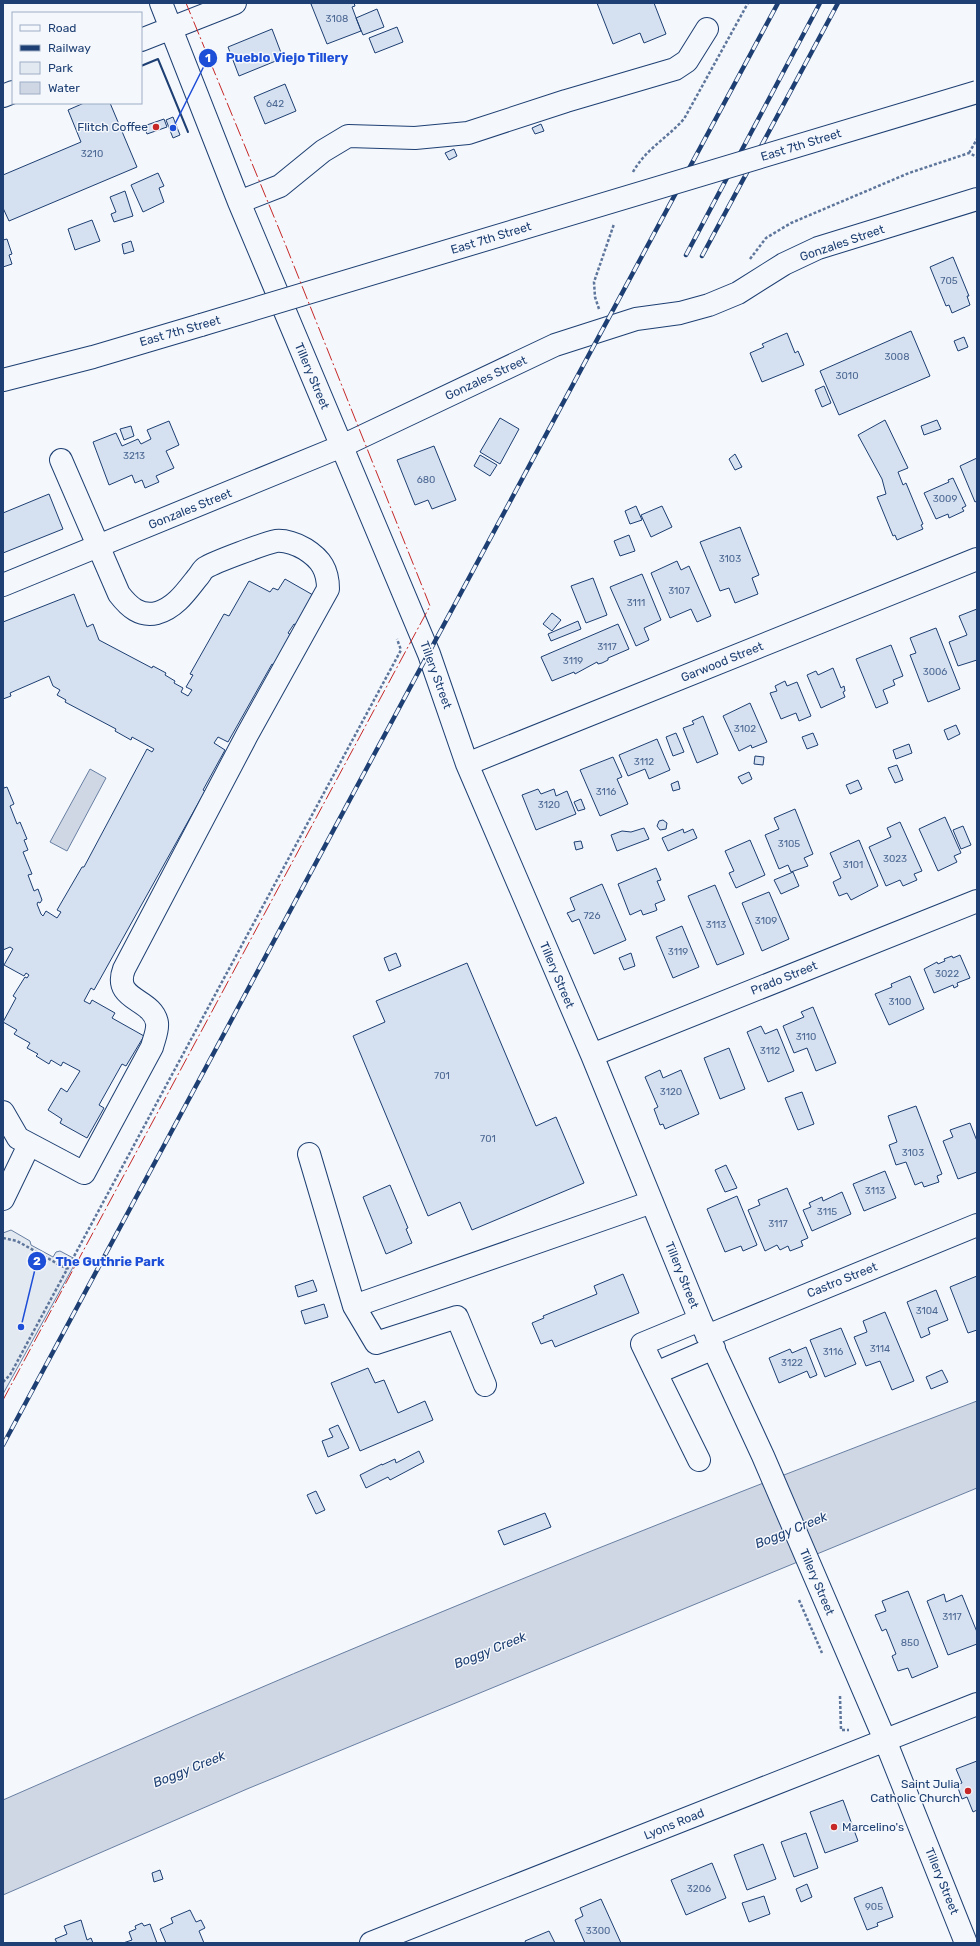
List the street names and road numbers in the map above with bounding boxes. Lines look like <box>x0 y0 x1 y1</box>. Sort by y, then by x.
street label: East 7th Street <box>759 126 843 164</box>
street label: East 7th Street <box>449 219 533 257</box>
street label: Gonzales Street <box>798 222 886 264</box>
street label: East 7th Street <box>138 313 222 349</box>
street label: Tillery Street <box>292 341 332 412</box>
street label: Gonzales Street <box>443 353 529 403</box>
street label: Gonzales Street <box>146 486 234 532</box>
street label: Tillery Street <box>417 639 455 711</box>
street label: Garwood Street <box>679 639 765 685</box>
street label: Tillery Street <box>537 940 577 1011</box>
street label: Prado Street <box>749 958 820 998</box>
street label: Tillery Street <box>662 1240 702 1311</box>
street label: Castro Street <box>805 1259 879 1300</box>
street label: Tillery Street <box>797 1547 837 1618</box>
street label: Lyons Road <box>642 1806 706 1842</box>
street label: Tillery Street <box>922 1846 962 1917</box>

